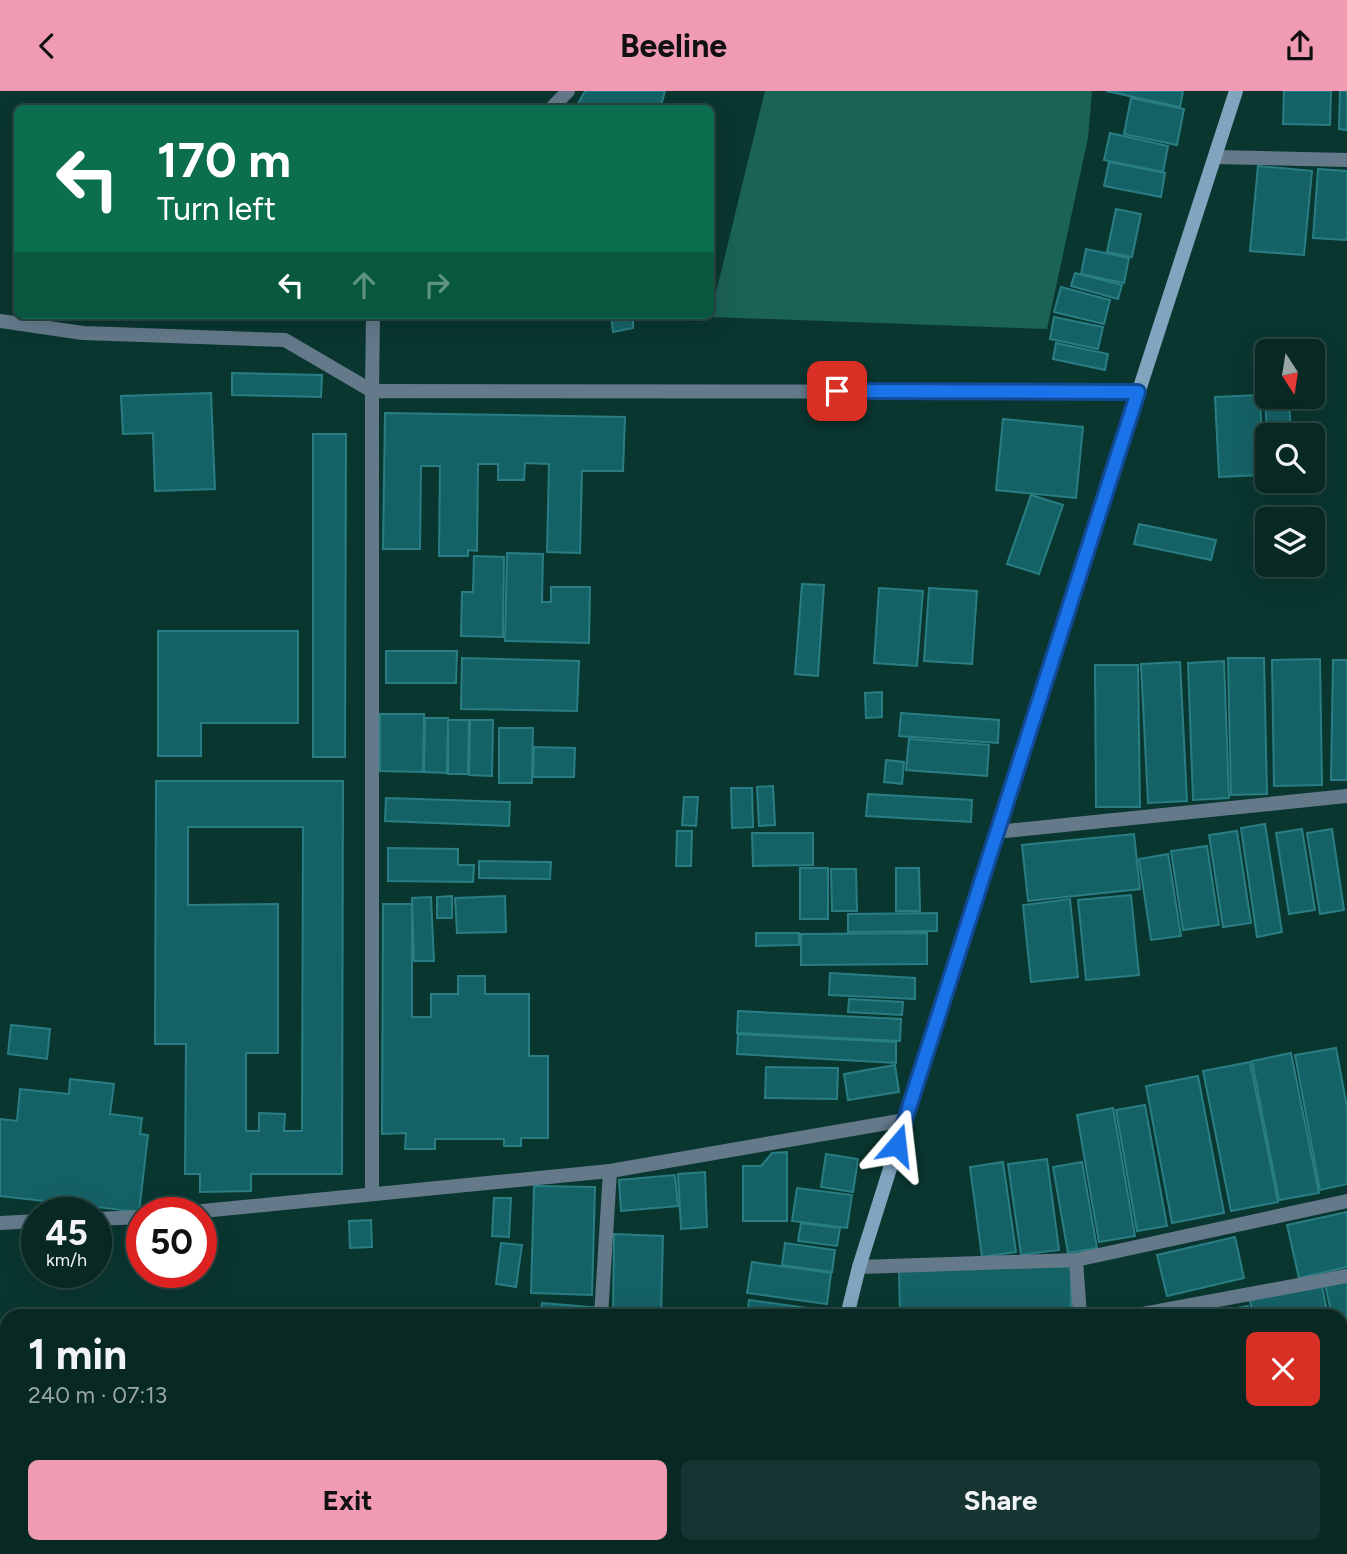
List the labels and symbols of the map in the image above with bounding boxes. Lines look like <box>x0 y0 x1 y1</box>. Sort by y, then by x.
north arrow <box>1255 339 1325 409</box>
pin <box>807 361 867 421</box>
position arrow <box>860 1108 934 1182</box>
speed limit sign: 50 <box>126 1197 217 1288</box>

